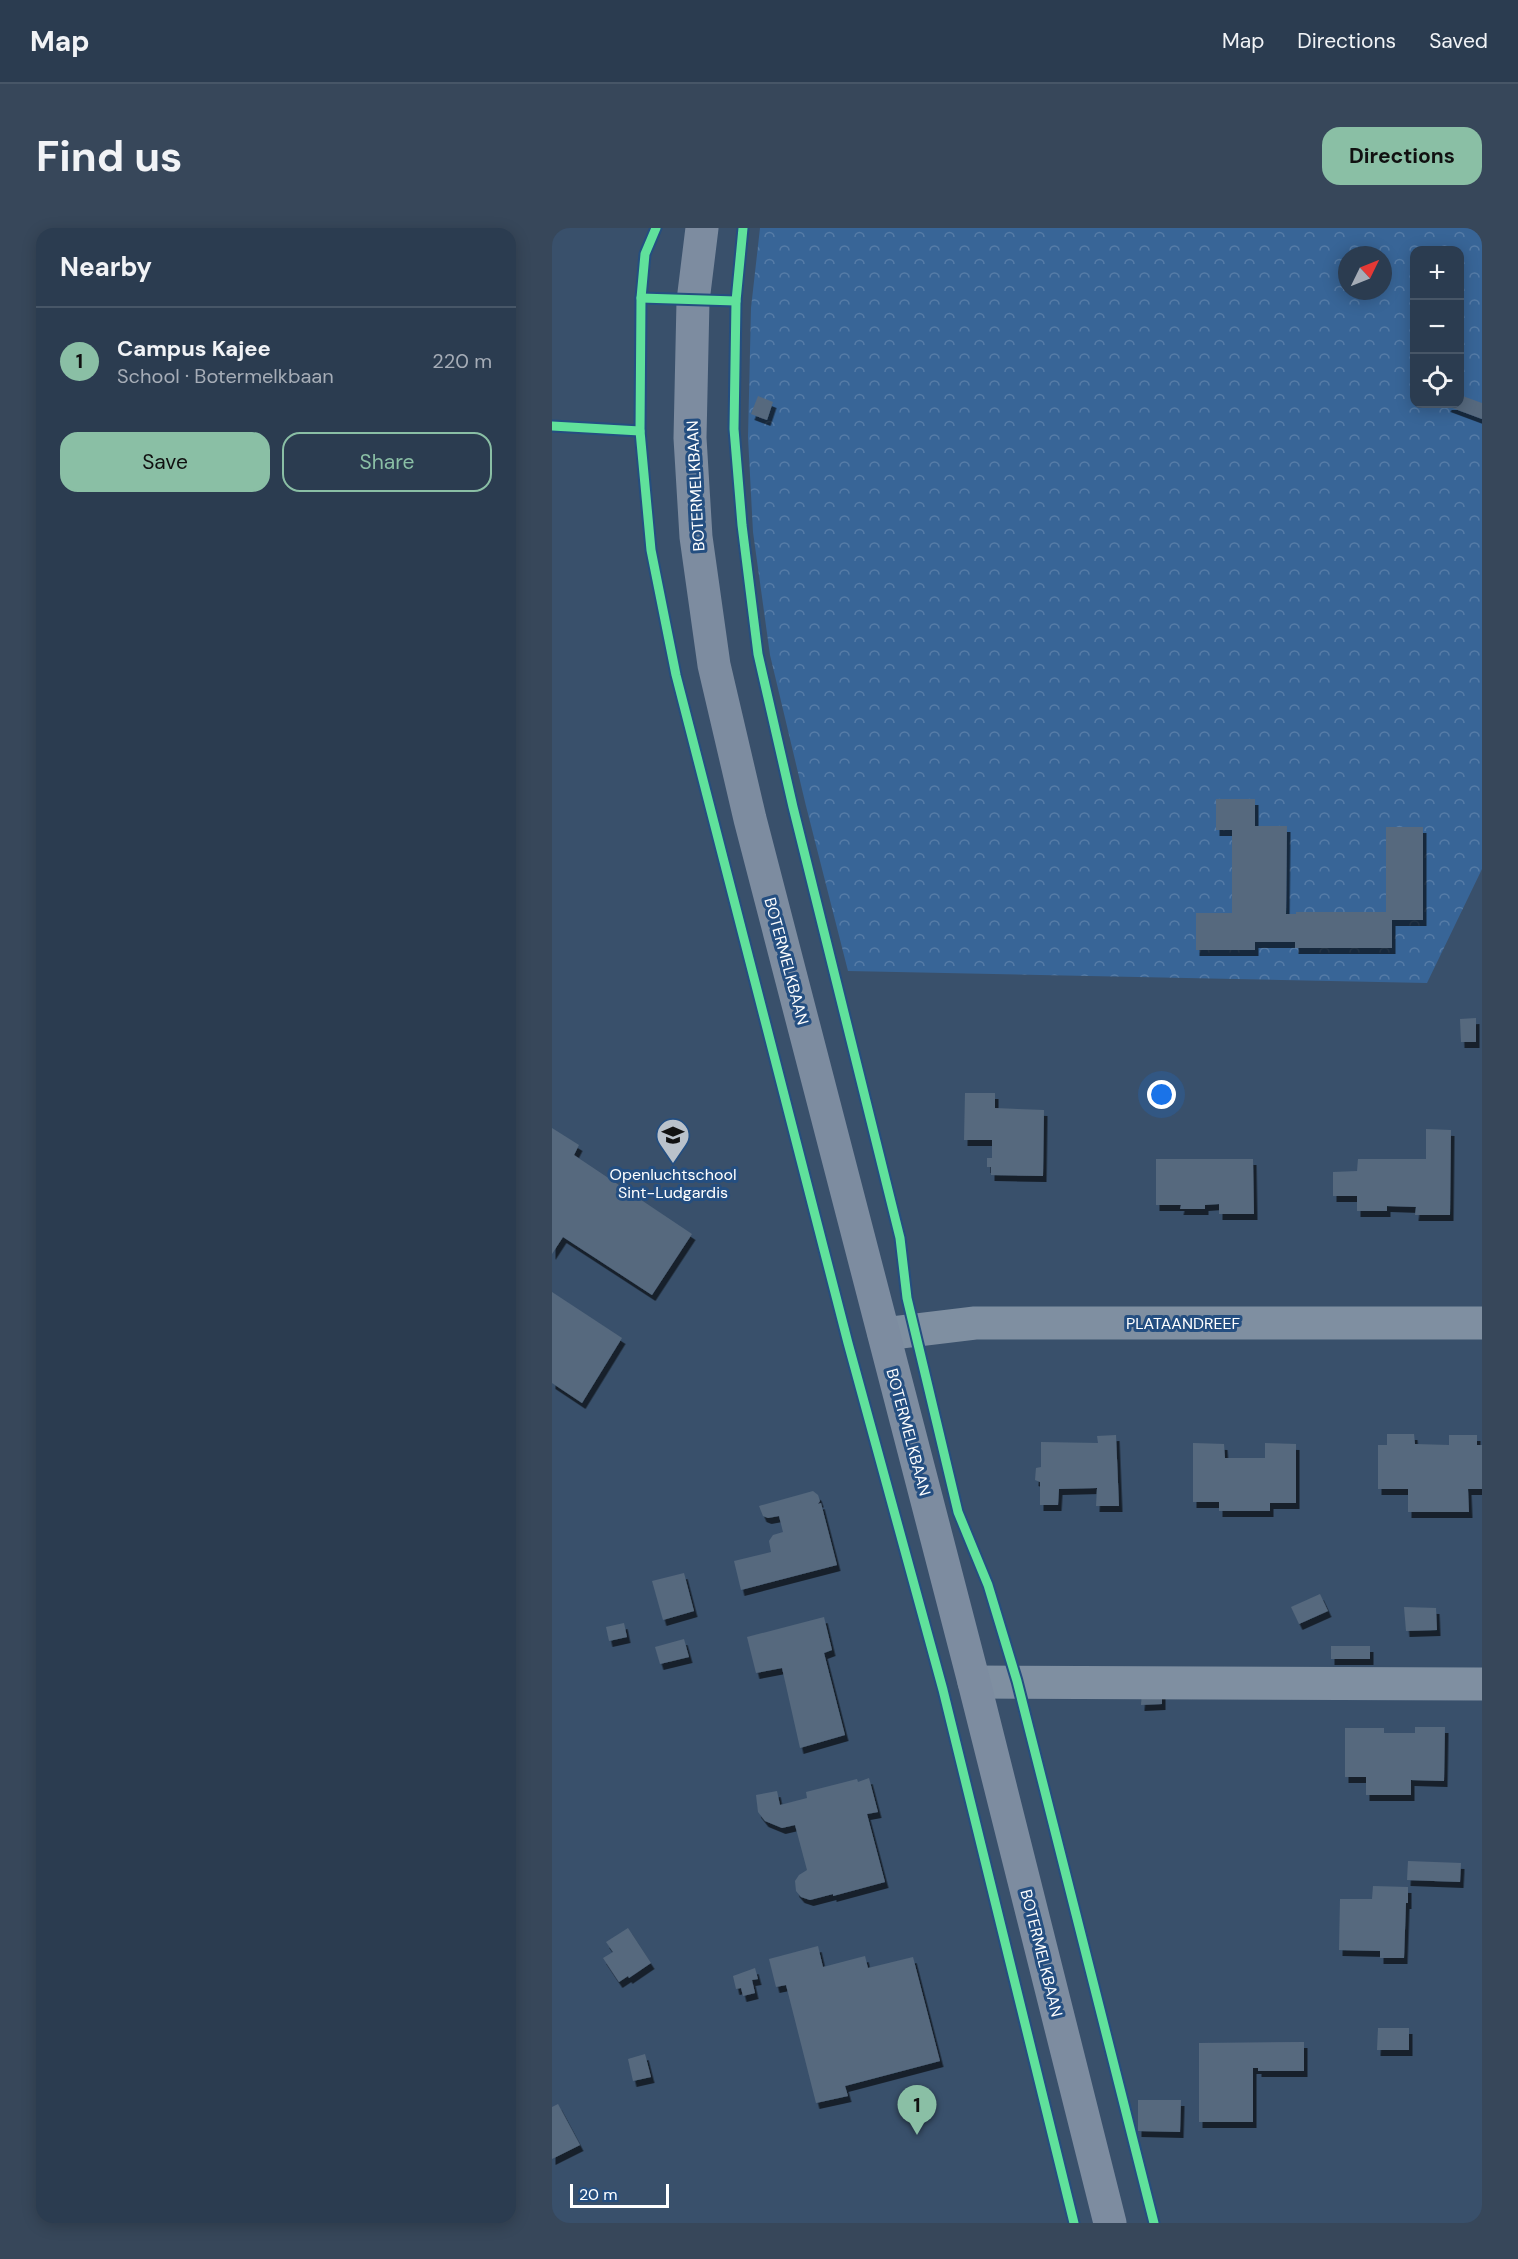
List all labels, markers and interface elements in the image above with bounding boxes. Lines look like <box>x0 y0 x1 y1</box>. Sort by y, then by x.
text: Map <box>30 23 90 60</box>
text: Map <box>1222 27 1264 55</box>
text: Directions <box>1297 27 1396 55</box>
text: Saved <box>1429 27 1488 55</box>
button: Directions <box>1322 127 1482 185</box>
text: Find us <box>36 129 182 184</box>
north arrow <box>1338 246 1392 300</box>
map controls <box>1410 246 1464 408</box>
button: + <box>1410 246 1464 300</box>
text: Nearby <box>60 250 152 284</box>
button: − <box>1410 300 1464 354</box>
text: Campus Kajee <box>117 334 271 363</box>
text: 1 <box>76 348 83 374</box>
text: 220 m <box>432 348 492 374</box>
button: locate <box>1410 354 1464 408</box>
text: School · Botermelkbaan <box>117 363 334 389</box>
street label: BOTERMELKBAAN <box>682 420 709 552</box>
button: Save <box>60 432 270 492</box>
button: Share <box>282 432 492 492</box>
street label: BOTERMELKBAAN <box>759 895 814 1027</box>
your location <box>1147 1080 1176 1109</box>
school or university icon: Openluchtschool Sint-Ludgardis <box>655 1117 691 1164</box>
place label: Openluchtschool Sint-Ludgardis <box>610 1164 736 1203</box>
street label: PLATAANDREEF <box>1126 1313 1241 1334</box>
street label: BOTERMELKBAAN <box>881 1366 936 1498</box>
street label: BOTERMELKBAAN <box>1015 1887 1068 2019</box>
pin: 1 <box>898 2086 937 2135</box>
scale bar <box>570 2181 669 2208</box>
text: 20 m <box>579 2184 618 2205</box>

